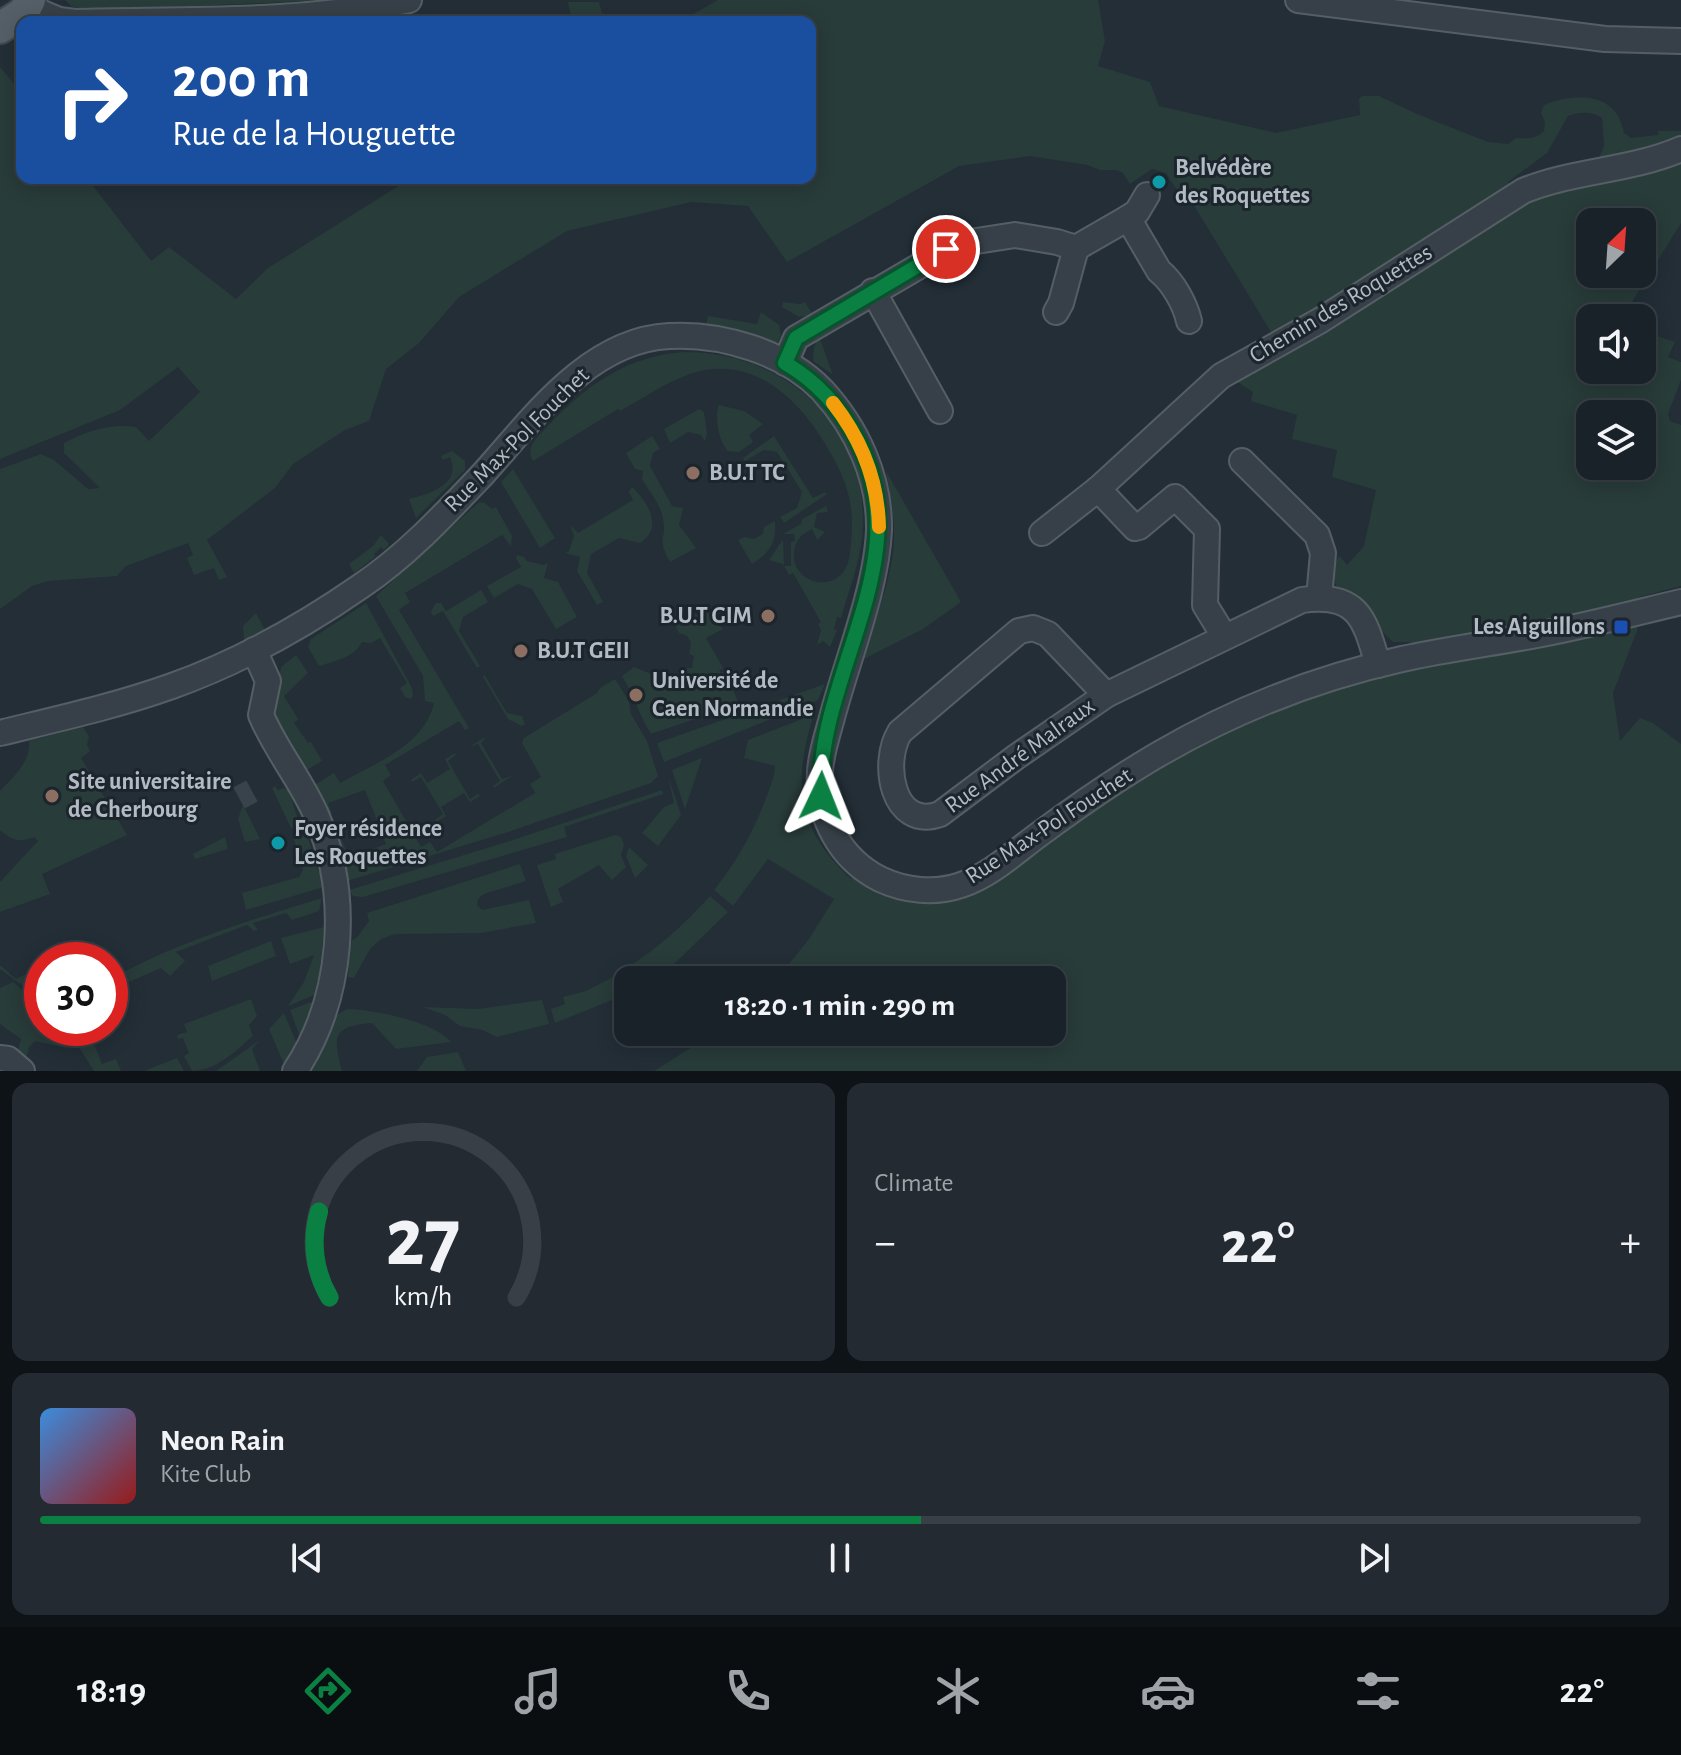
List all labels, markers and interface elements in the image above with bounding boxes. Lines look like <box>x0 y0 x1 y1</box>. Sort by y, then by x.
icon: right <box>40 48 144 152</box>
text: 200 m <box>172 51 310 107</box>
text: Rue de la Houguette <box>172 116 456 152</box>
place label: Belvédère des Roquettes <box>1175 156 1310 208</box>
marker: Belvédère des Roquettes <box>1150 173 1168 191</box>
north arrow <box>1576 208 1656 288</box>
map controls <box>1576 208 1656 480</box>
pin <box>912 215 980 283</box>
icon: arrive <box>924 227 968 271</box>
street label: Chemin des Roquettes <box>1246 240 1436 368</box>
button: sound <box>1576 304 1656 384</box>
street label: Rue Max-Pol Fouchet <box>440 363 594 517</box>
button: layers <box>1576 400 1656 480</box>
place label: B.U.T TC <box>709 461 785 485</box>
marker: B.U.T TC <box>684 464 702 482</box>
place label: B.U.T GIM <box>659 604 752 628</box>
marker: B.U.T GIM <box>759 607 777 625</box>
place label: Les Aiguillons <box>1473 615 1605 639</box>
marker: Les Aiguillons <box>1612 618 1630 636</box>
place label: B.U.T GEII <box>537 639 630 663</box>
marker: B.U.T GEII <box>512 642 530 660</box>
place label: Université de Caen Normandie <box>652 669 814 721</box>
marker: Université de Caen Normandie <box>627 686 645 704</box>
street label: Rue André Malraux <box>941 694 1100 818</box>
position arrow <box>779 754 863 838</box>
street label: Rue Max-Pol Fouchet <box>961 763 1137 889</box>
place label: Site universitaire de Cherbourg <box>68 770 232 822</box>
marker: Site universitaire de Cherbourg <box>43 787 61 805</box>
place label: Foyer résidence Les Roquettes <box>294 817 442 869</box>
marker: Foyer résidence Les Roquettes <box>269 834 287 852</box>
speed limit sign: 30 <box>24 942 128 1046</box>
text: 18:20 · 1 min · 290 m <box>725 991 955 1021</box>
text: Climate <box>875 1170 953 1196</box>
text: 27 <box>386 1197 461 1281</box>
text: 22° <box>1221 1214 1295 1274</box>
text: − <box>875 1221 896 1265</box>
text: + <box>1620 1221 1641 1265</box>
text: km/h <box>394 1282 453 1311</box>
text: Neon Rain <box>160 1426 285 1456</box>
text: Kite Club <box>160 1461 251 1487</box>
icon: previous <box>285 1536 329 1580</box>
icon: pause <box>818 1536 862 1580</box>
icon: next <box>1352 1536 1396 1580</box>
icon: directions <box>300 1663 356 1719</box>
icon: music <box>510 1663 566 1719</box>
icon: phone <box>720 1663 776 1719</box>
icon: climate <box>930 1663 986 1719</box>
icon: car <box>1140 1663 1196 1719</box>
icon: filters <box>1350 1663 1406 1719</box>
text: 18:19 <box>77 1673 146 1709</box>
text: 22° <box>1559 1673 1604 1709</box>

